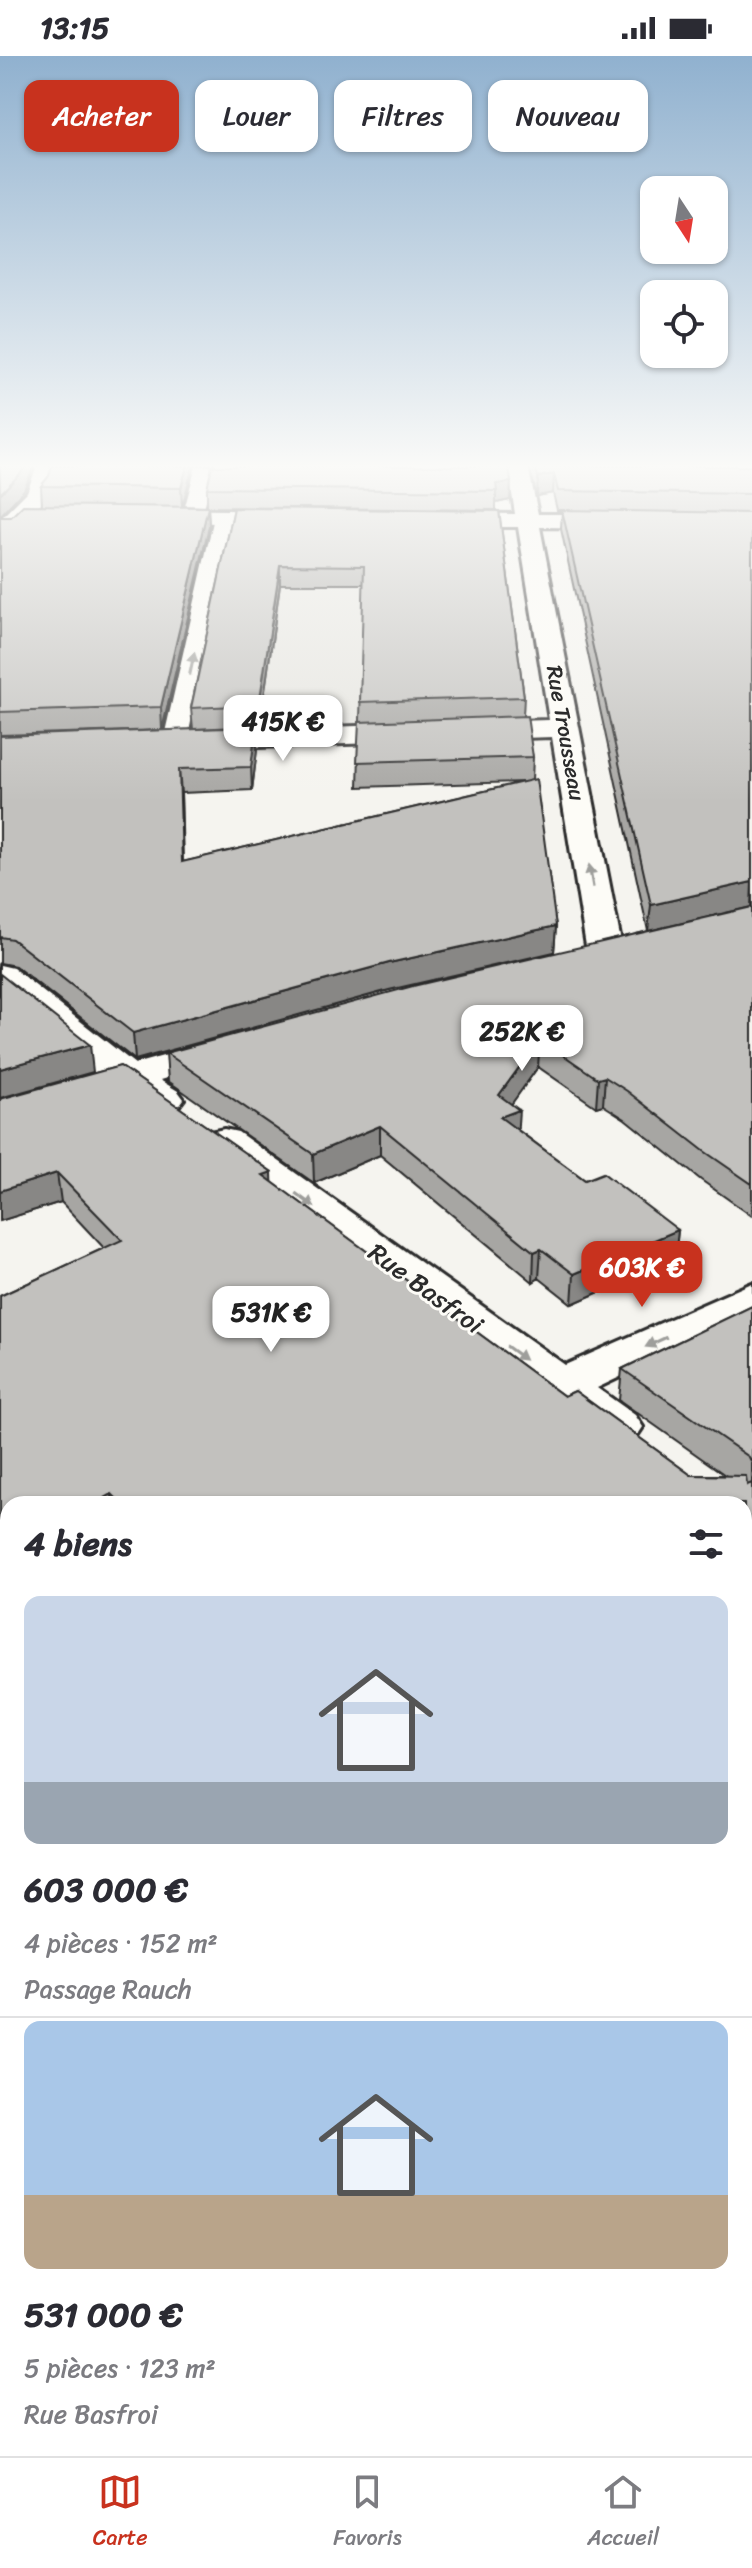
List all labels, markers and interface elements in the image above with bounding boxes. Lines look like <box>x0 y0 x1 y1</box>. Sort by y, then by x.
text: 13:15 <box>40 1 110 55</box>
chip: Acheter <box>24 80 179 152</box>
chip: Louer <box>195 80 318 152</box>
chip: Filtres <box>334 80 472 152</box>
chip: Nouveau <box>488 80 648 152</box>
north arrow <box>640 176 728 264</box>
map controls <box>640 176 728 368</box>
button: locate <box>640 280 728 368</box>
one-way arrow <box>186 652 199 677</box>
street label: Rue Trousseau <box>535 662 597 804</box>
pin: 415K € <box>218 695 348 763</box>
text: 415K € <box>241 698 325 744</box>
one-way arrow <box>585 863 597 888</box>
pin: 252K € <box>457 1005 587 1073</box>
text: 252K € <box>479 1008 565 1054</box>
one-way arrow <box>294 1192 316 1208</box>
street label: Rue Basfroi <box>358 1230 494 1346</box>
pin: 603K € <box>577 1241 707 1309</box>
text: 603K € <box>599 1244 685 1290</box>
pin: 531K € <box>206 1286 336 1354</box>
text: 531K € <box>230 1289 312 1335</box>
one-way arrow <box>644 1335 668 1349</box>
one-way arrow <box>505 1345 526 1360</box>
text: 4 biens <box>24 1514 132 1574</box>
icon: filters <box>684 1522 728 1566</box>
icon: home <box>304 1648 448 1792</box>
text: 603 000 € <box>24 1860 188 1920</box>
text: 4 pièces · 152 m² <box>24 1920 218 1966</box>
text: Passage Rauch <box>24 1966 192 2012</box>
icon: home <box>304 2073 448 2217</box>
text: 531 000 € <box>24 2285 183 2345</box>
text: 5 pièces · 123 m² <box>24 2345 216 2391</box>
text: Rue Basfroi <box>24 2391 158 2437</box>
tab: Carte <box>93 2470 148 2557</box>
tab: Favoris <box>333 2470 402 2557</box>
tab: Accueil <box>587 2470 659 2557</box>

